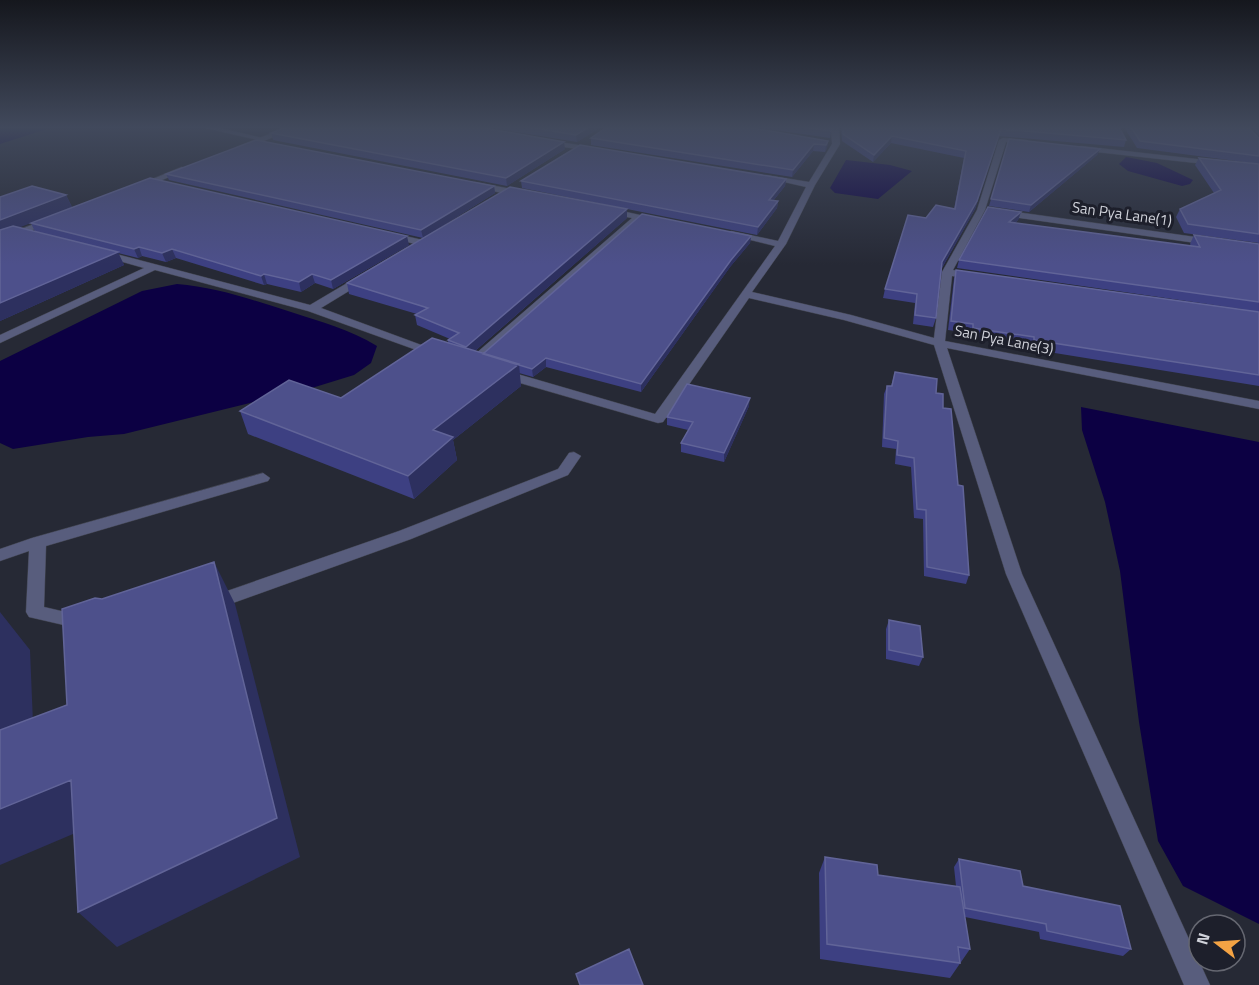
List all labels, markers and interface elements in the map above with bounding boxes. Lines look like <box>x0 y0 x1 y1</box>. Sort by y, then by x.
street label: San Pya Lane(1) <box>1071 195 1173 232</box>
street label: San Pya Lane(3) <box>953 319 1056 360</box>
north arrow <box>1187 913 1247 973</box>
text: N <box>1190 930 1216 947</box>

